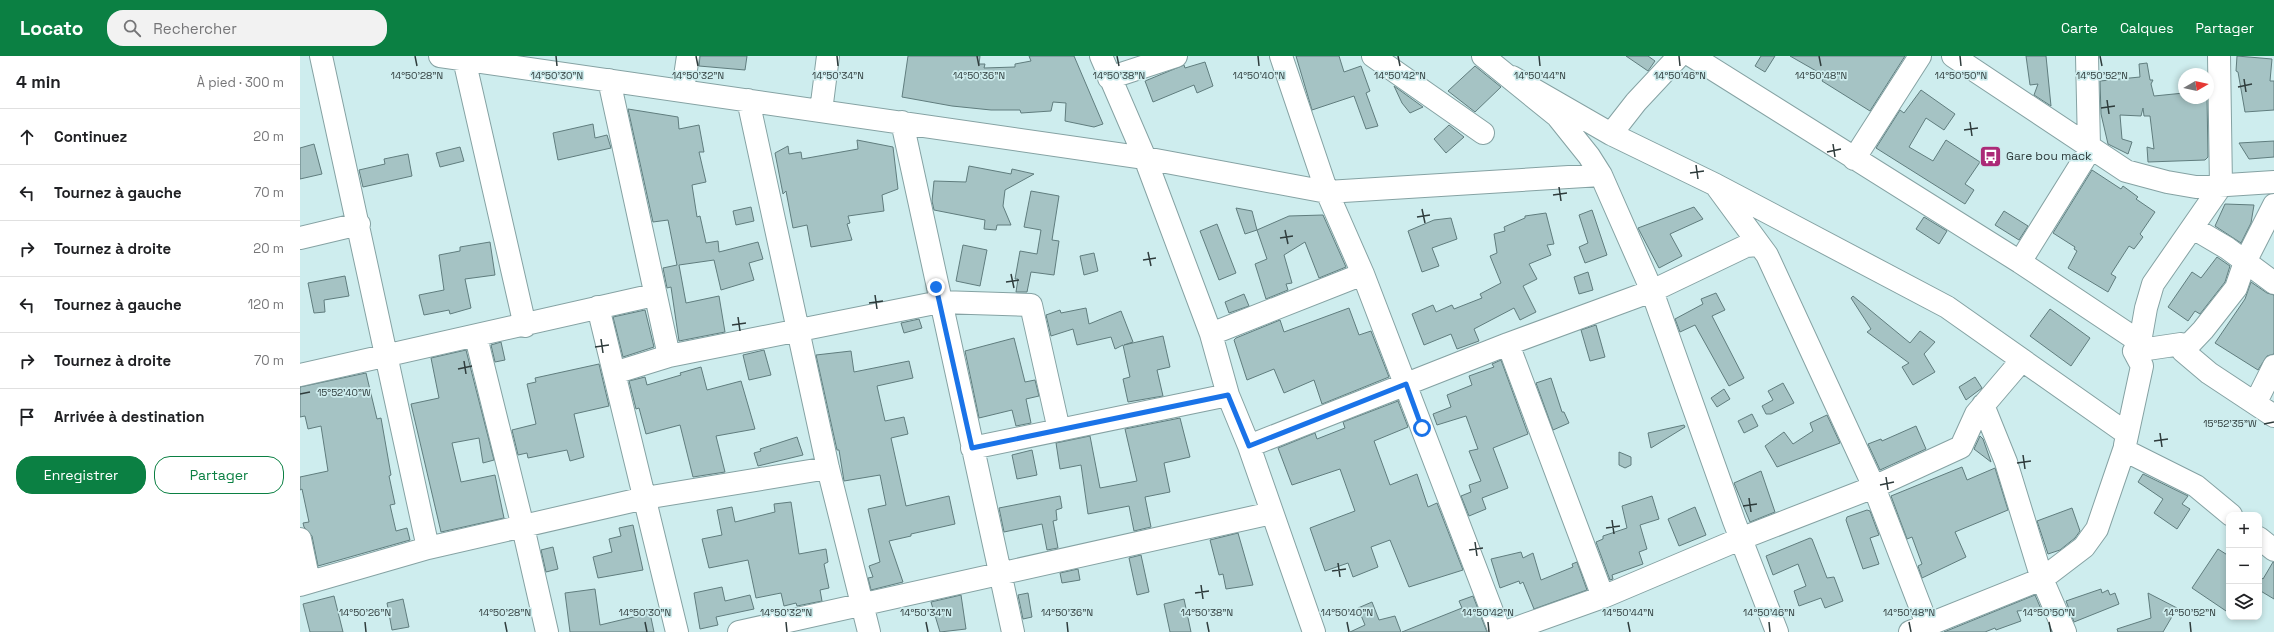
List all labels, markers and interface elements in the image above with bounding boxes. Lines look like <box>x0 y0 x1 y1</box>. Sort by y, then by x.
search box <box>107 10 387 46</box>
text: Locato <box>20 16 83 41</box>
icon: search <box>121 17 143 39</box>
text: Rechercher <box>153 19 237 38</box>
text: Carte <box>2061 19 2098 37</box>
text: Calques <box>2120 19 2174 37</box>
text: Partager <box>2196 19 2254 37</box>
north arrow <box>2178 68 2214 104</box>
text: 14°50'28"N <box>391 69 443 82</box>
text: 14°50'30"N <box>531 69 583 82</box>
text: 14°50'32"N <box>672 69 724 82</box>
text: 14°50'34"N <box>812 69 864 82</box>
text: 14°50'36"N <box>953 69 1005 82</box>
text: 14°50'38"N <box>1093 69 1145 82</box>
text: 14°50'40"N <box>1233 69 1285 82</box>
text: 14°50'42"N <box>1374 69 1426 82</box>
text: 14°50'44"N <box>1514 69 1566 82</box>
text: 14°50'46"N <box>1654 69 1706 82</box>
text: 14°50'48"N <box>1795 69 1847 82</box>
text: 14°50'50"N <box>1935 69 1987 82</box>
text: 14°50'52"N <box>2076 69 2128 82</box>
text: 4 min <box>16 71 61 93</box>
text: À pied · 300 m <box>197 74 284 91</box>
icon: ahead <box>16 126 38 148</box>
text: Continuez <box>54 127 127 146</box>
text: 20 m <box>253 128 284 145</box>
bus stop icon: Gare bou mack <box>1977 143 2003 169</box>
place label: Gare bou mack <box>2006 148 2092 164</box>
icon: left <box>16 182 38 204</box>
text: Tournez à gauche <box>54 183 182 202</box>
text: 70 m <box>254 184 284 201</box>
icon: right <box>16 238 38 260</box>
text: Tournez à droite <box>54 239 171 258</box>
text: 20 m <box>253 240 284 257</box>
route end <box>927 278 945 296</box>
icon: left <box>16 294 38 316</box>
text: Tournez à gauche <box>54 295 182 314</box>
text: 120 m <box>248 296 284 313</box>
icon: right <box>16 350 38 372</box>
text: Tournez à droite <box>54 351 171 370</box>
text: 70 m <box>254 352 284 369</box>
text: 15°52'40"W <box>317 386 371 399</box>
icon: arrive <box>16 406 38 428</box>
text: Arrivée à destination <box>54 407 204 426</box>
text: 15°52'35"W <box>2203 417 2257 430</box>
route start <box>1413 419 1431 437</box>
button: Enregistrer <box>16 456 146 494</box>
button: Partager <box>154 456 284 494</box>
map controls <box>2226 512 2262 620</box>
button: + <box>2226 512 2262 548</box>
button: − <box>2226 548 2262 584</box>
button: layers <box>2226 584 2262 620</box>
text: 14°50'26"N <box>339 606 391 619</box>
text: 14°50'28"N <box>479 606 531 619</box>
text: 14°50'30"N <box>619 606 671 619</box>
text: 14°50'32"N <box>760 606 812 619</box>
text: 14°50'34"N <box>900 606 952 619</box>
text: 14°50'36"N <box>1041 606 1093 619</box>
text: 14°50'38"N <box>1181 606 1233 619</box>
text: 14°50'40"N <box>1321 606 1373 619</box>
text: 14°50'42"N <box>1462 606 1514 619</box>
text: 14°50'44"N <box>1602 606 1654 619</box>
text: 14°50'46"N <box>1743 606 1795 619</box>
text: 14°50'48"N <box>1883 606 1935 619</box>
text: 14°50'50"N <box>2023 606 2075 619</box>
text: 14°50'52"N <box>2164 606 2216 619</box>

